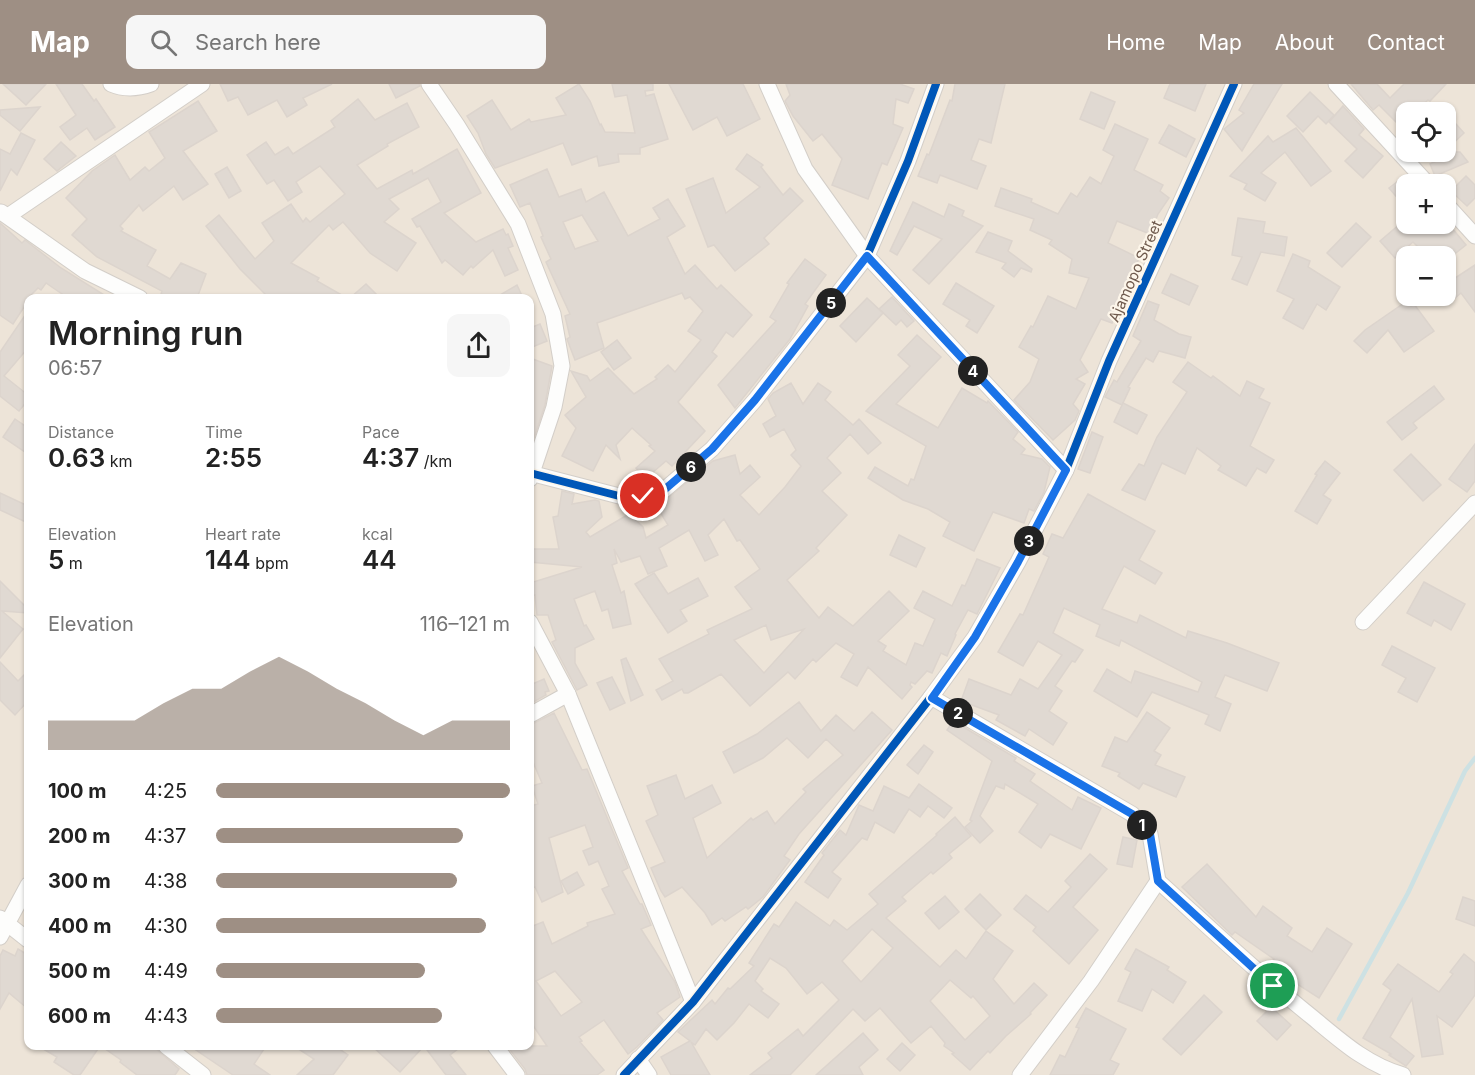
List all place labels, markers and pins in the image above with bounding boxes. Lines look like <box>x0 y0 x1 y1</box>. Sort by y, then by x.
pin: 5 <box>816 288 846 318</box>
pin: 4 <box>958 356 988 386</box>
pin: 6 <box>676 452 706 482</box>
pin <box>617 470 668 521</box>
pin: 3 <box>1014 526 1044 556</box>
pin: 2 <box>943 698 973 728</box>
pin: 1 <box>1127 810 1157 840</box>
pin <box>1247 960 1298 1011</box>

